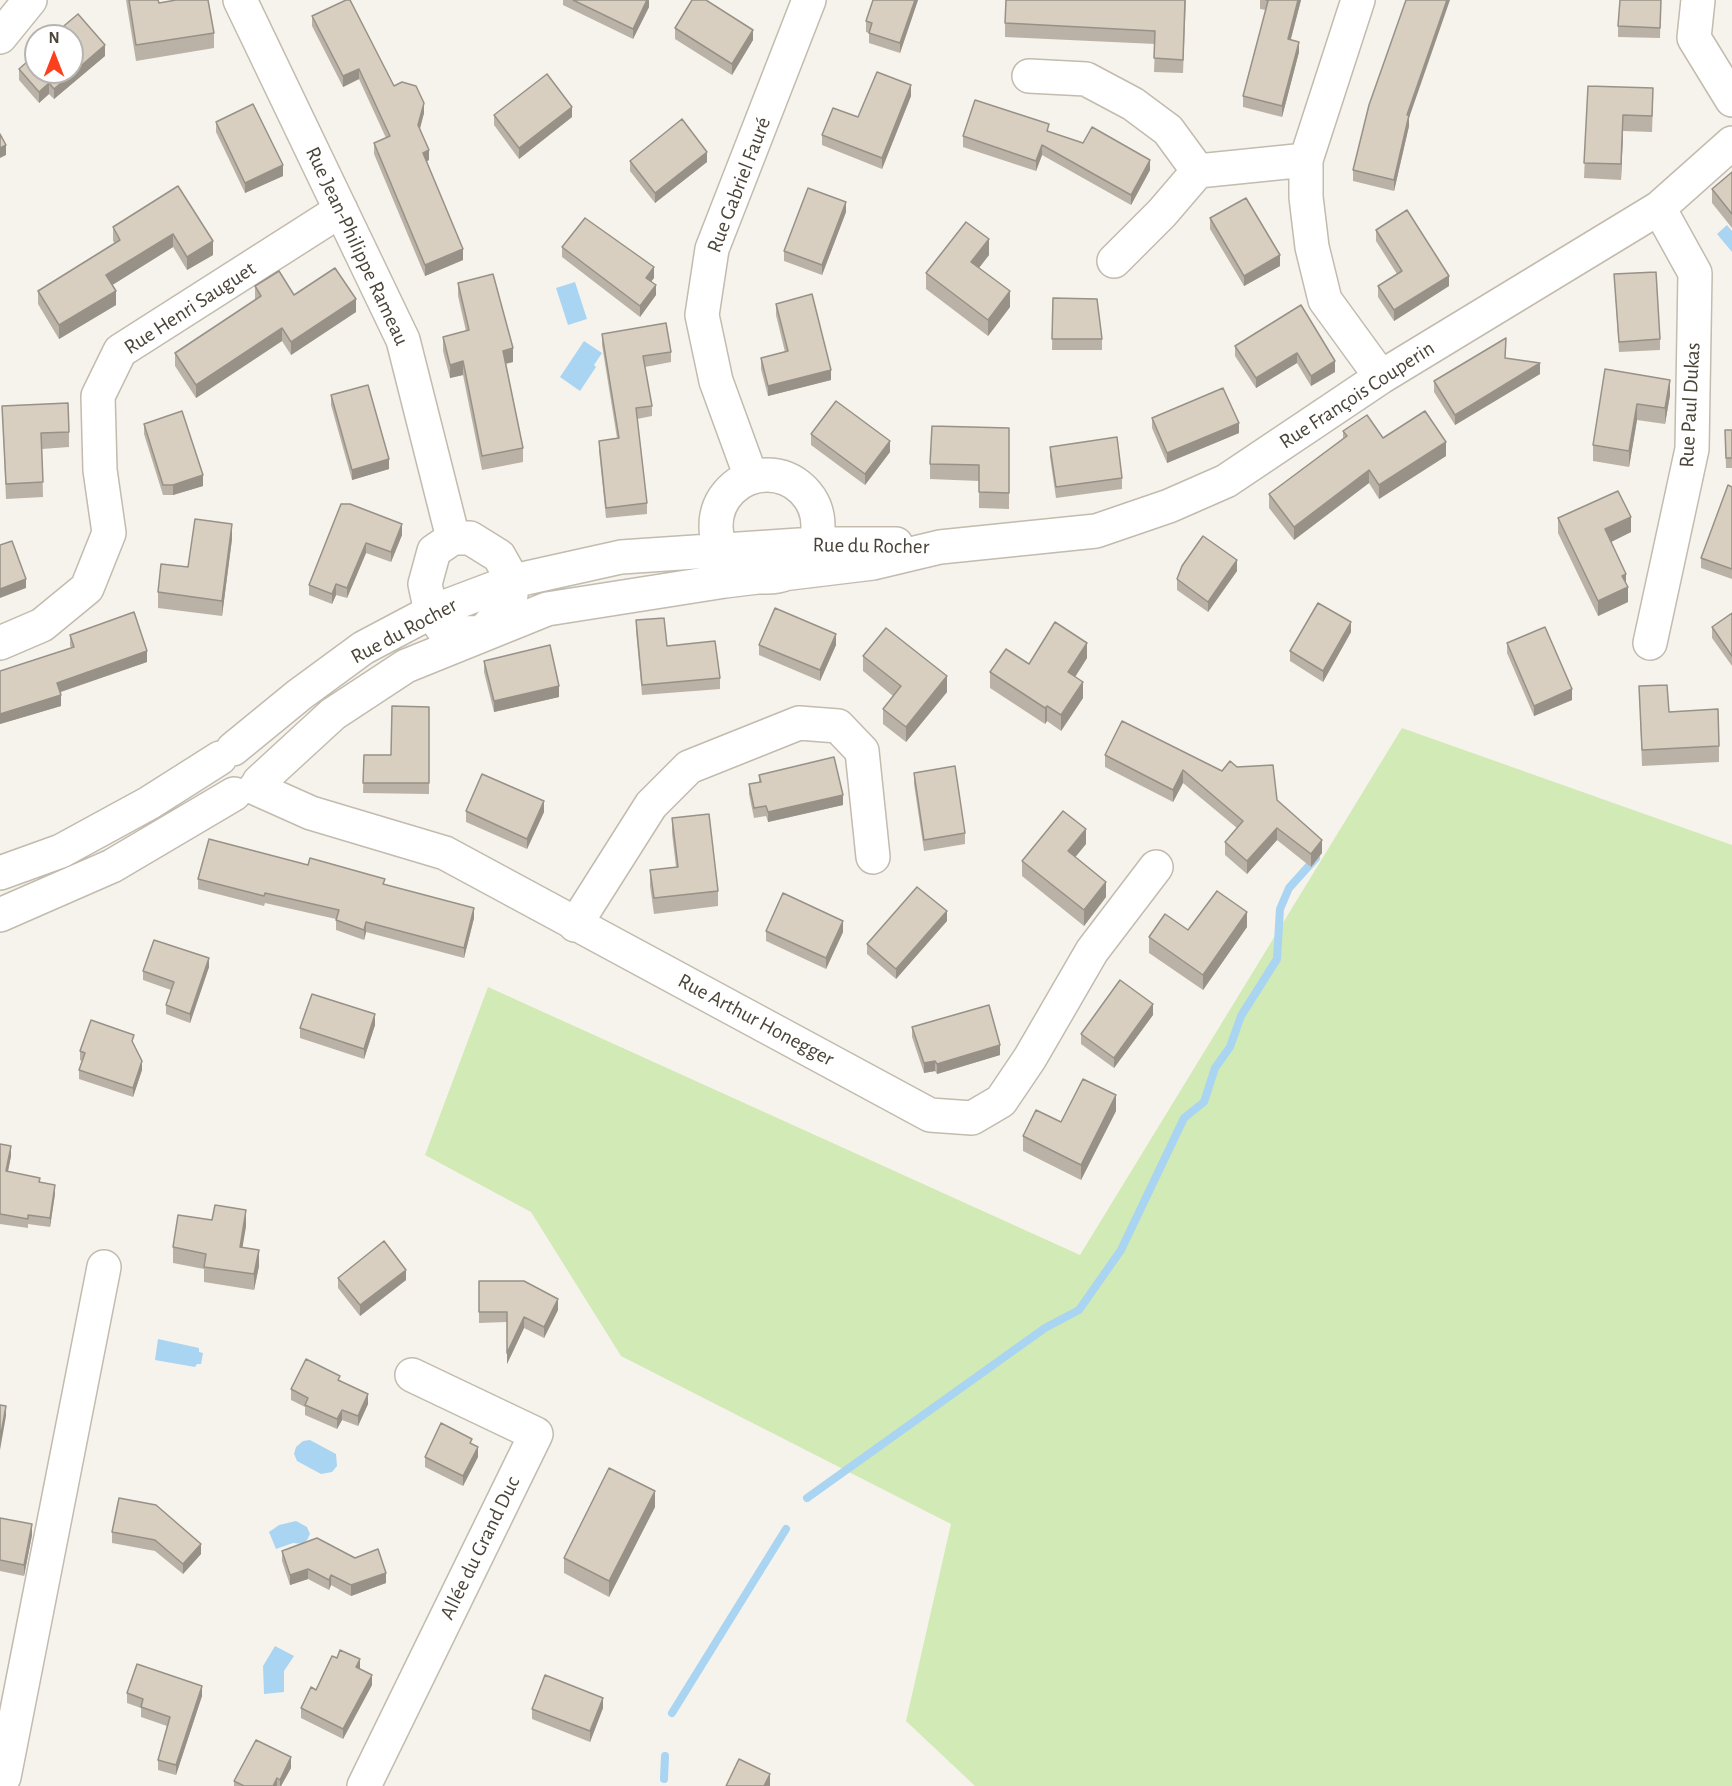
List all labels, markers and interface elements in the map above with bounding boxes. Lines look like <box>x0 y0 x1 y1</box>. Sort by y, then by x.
north arrow <box>24 24 84 84</box>
text: N <box>48 30 60 46</box>
street label: Rue Gabriel Fauré <box>702 114 776 256</box>
street label: Rue Jean-Philippe Rameau <box>300 143 414 349</box>
street label: Rue Henri Sauguet <box>119 256 261 360</box>
street label: Rue François Couperin <box>1275 336 1439 454</box>
street label: Rue Paul Dukas <box>1674 342 1706 468</box>
street label: Rue du Rocher <box>812 532 930 560</box>
street label: Rue du Rocher <box>347 592 461 670</box>
street label: Rue Arthur Honegger <box>674 968 838 1072</box>
street label: Allée du Grand Duc <box>434 1472 526 1624</box>

